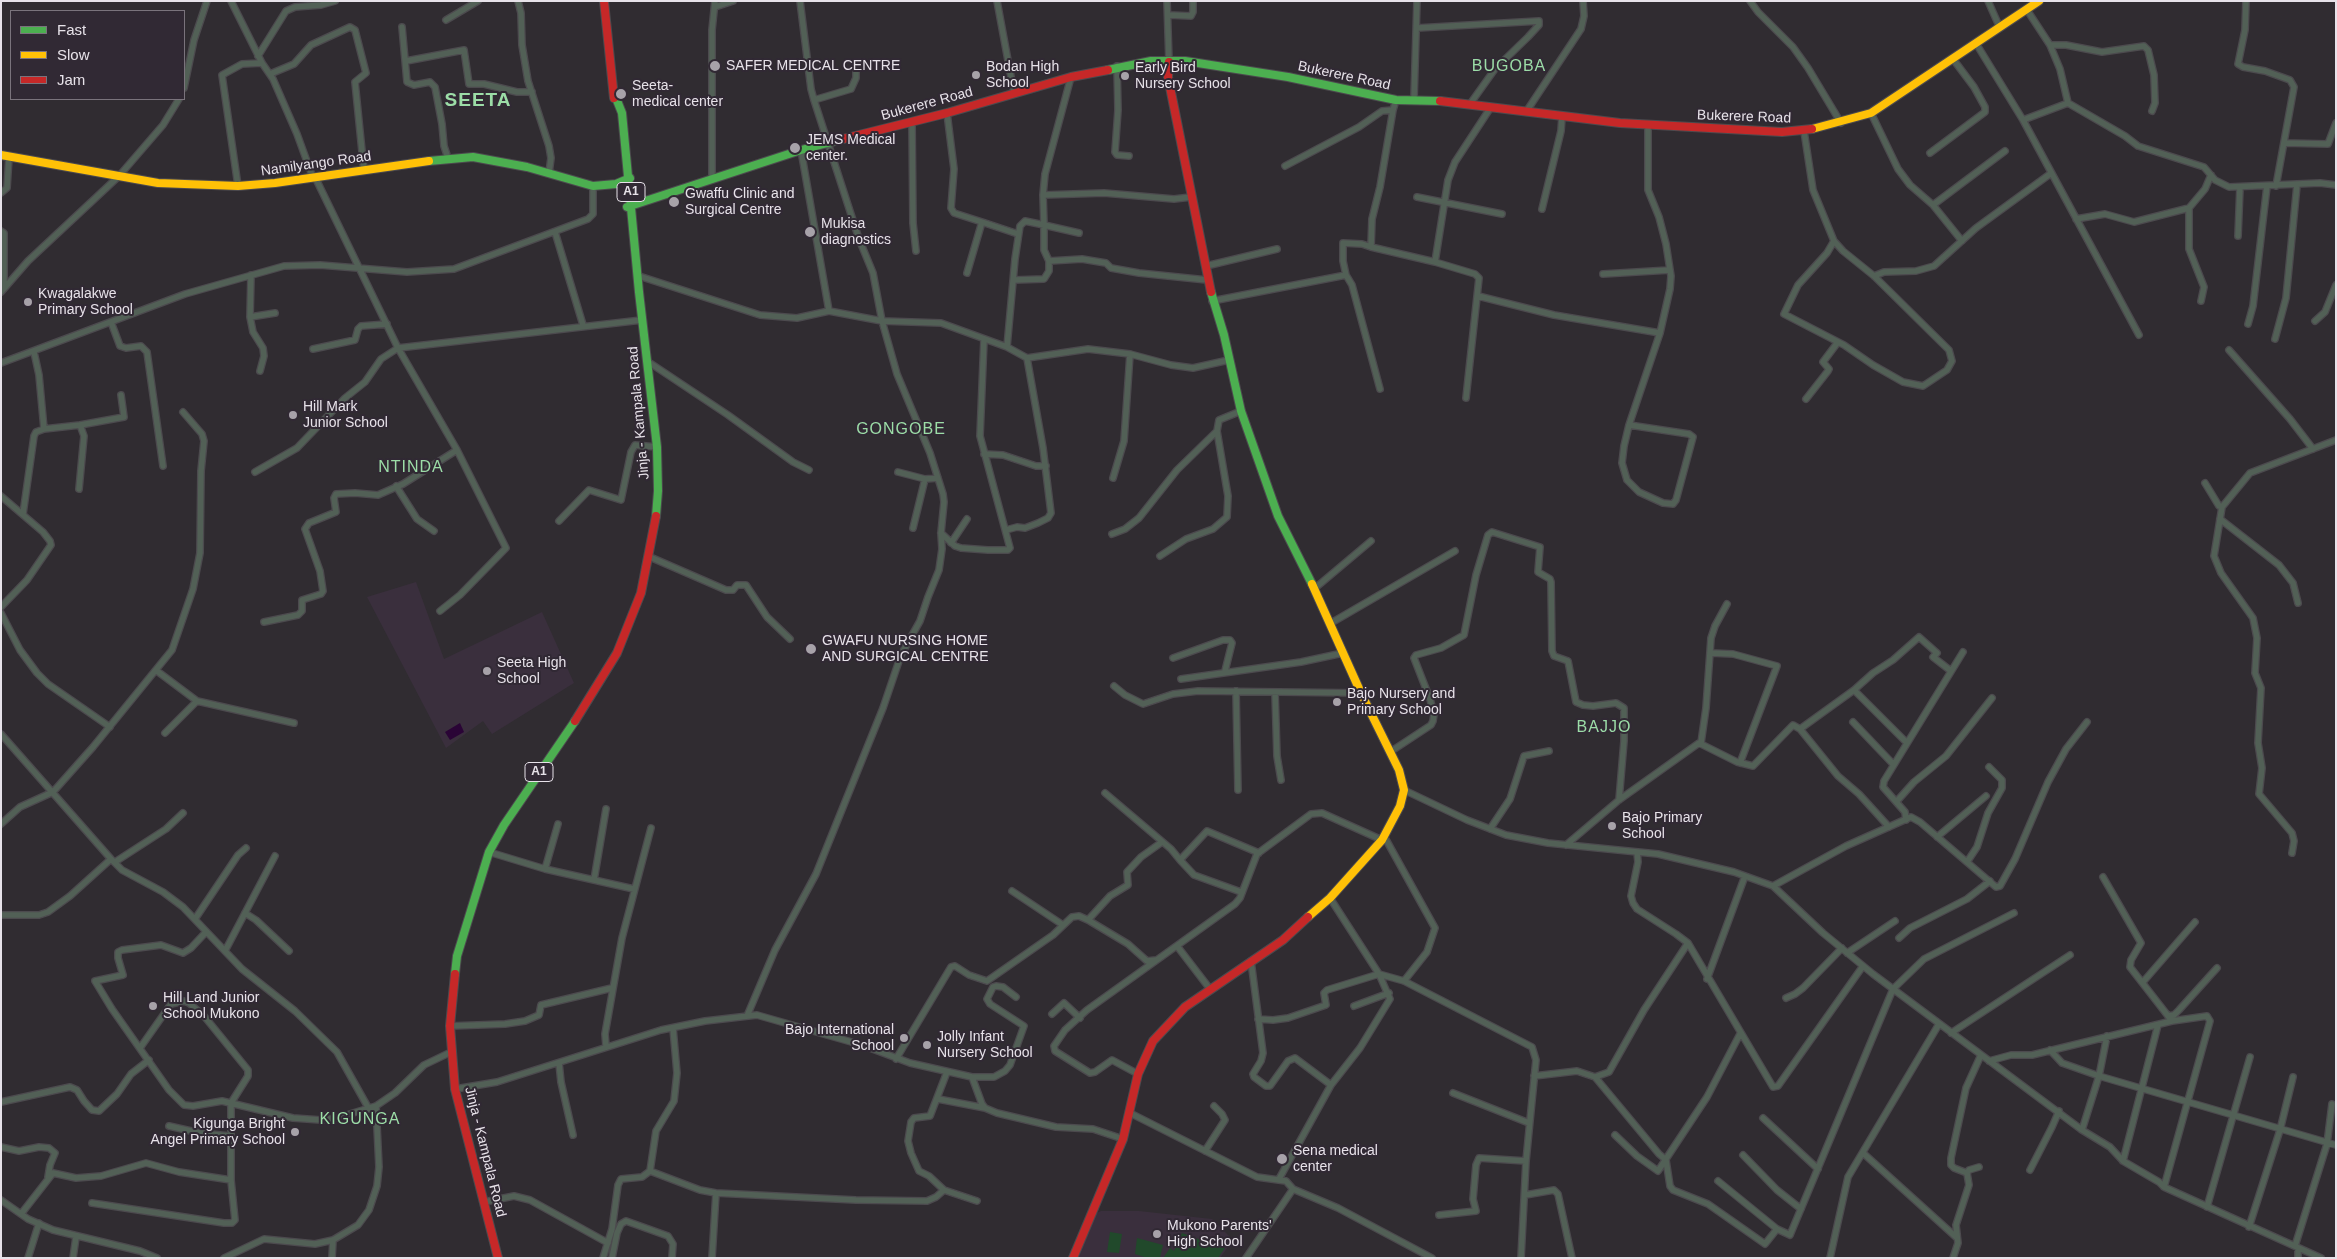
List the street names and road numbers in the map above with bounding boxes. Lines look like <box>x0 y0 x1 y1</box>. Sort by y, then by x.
street label: Bukerere Road <box>1296 58 1392 94</box>
street label: Bukerere Road <box>879 84 975 124</box>
street label: Bukerere Road <box>1697 107 1791 127</box>
street label: Namilyango Road <box>260 148 372 180</box>
road number: A1 <box>617 182 645 202</box>
street label: Jinja - Kampala Road <box>625 346 653 480</box>
road number: A1 <box>525 762 553 782</box>
street label: Jinja - Kampala Road <box>461 1085 509 1219</box>

